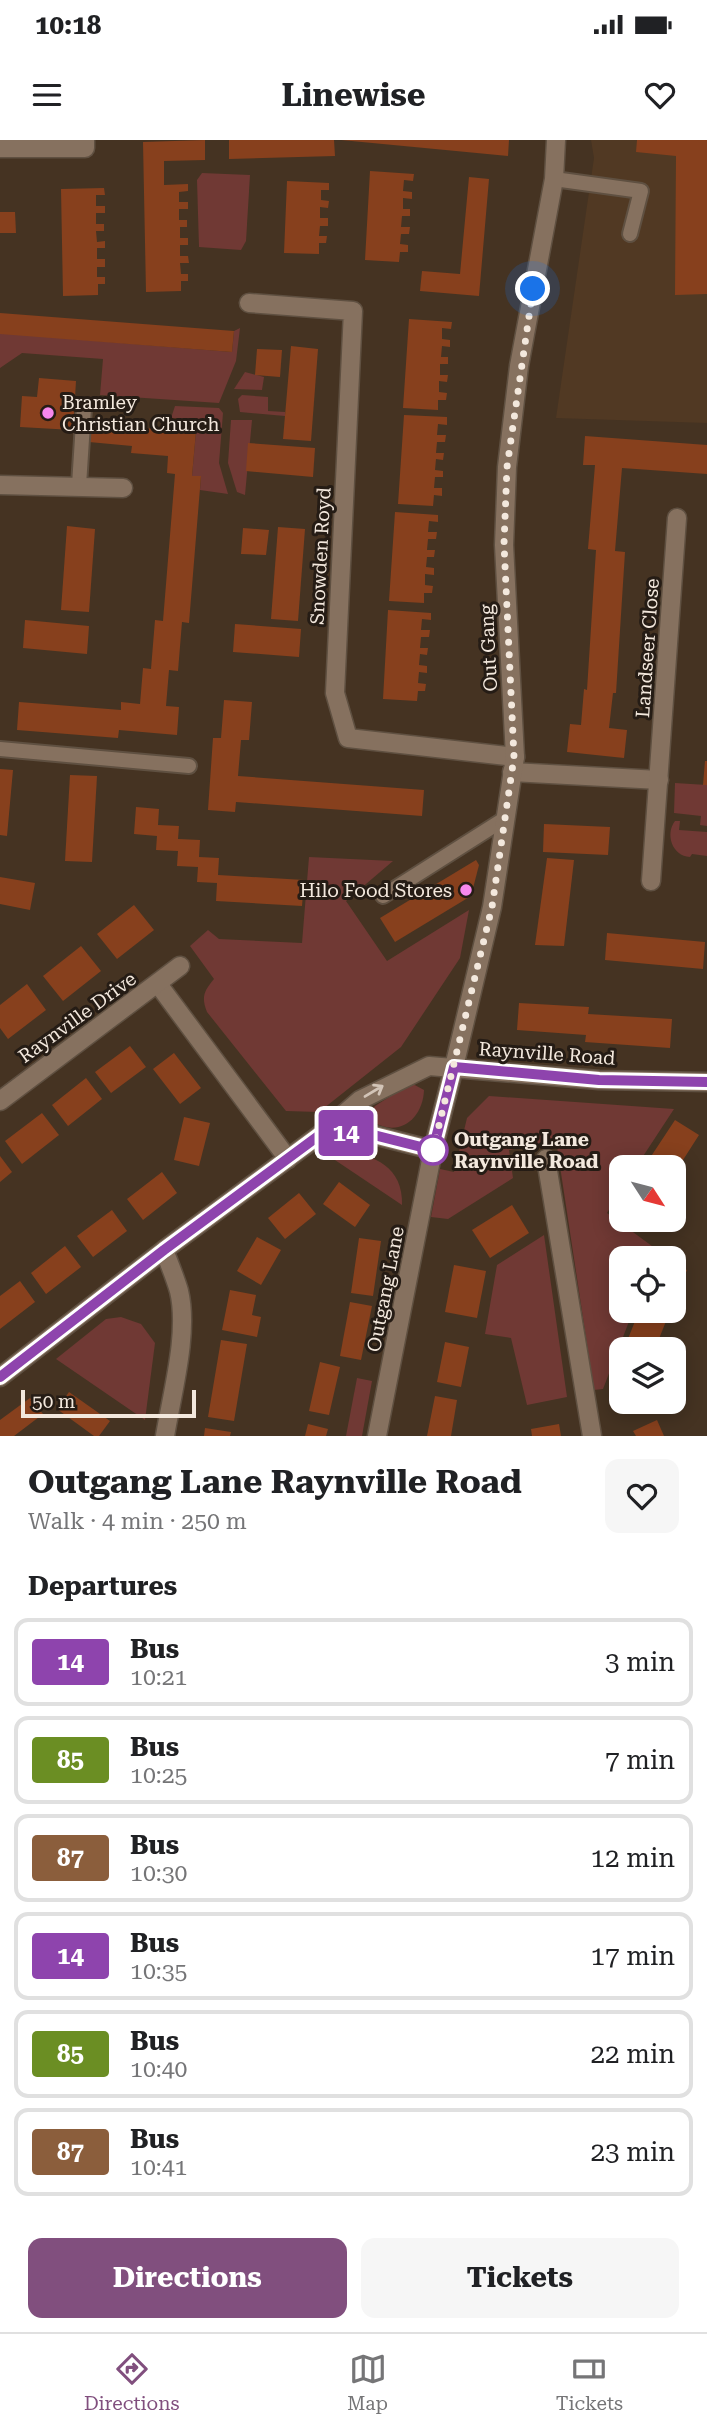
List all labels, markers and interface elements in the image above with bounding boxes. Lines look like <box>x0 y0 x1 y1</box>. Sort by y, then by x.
text: 10:18 <box>35 10 101 40</box>
icon: menu <box>28 76 66 114</box>
text: Linewise <box>281 76 426 114</box>
icon: heart <box>641 76 679 114</box>
your location <box>515 271 550 306</box>
place label: Bramley Christian Church <box>62 391 219 436</box>
marker: Bramley Christian Church <box>40 405 56 421</box>
street label: Snowden Royd <box>305 487 336 625</box>
street label: Landseer Close <box>631 578 664 719</box>
street label: Out Gang <box>475 604 502 692</box>
place label: Hilo Food Stores <box>300 879 452 902</box>
marker: Hilo Food Stores <box>458 882 474 898</box>
street label: Raynville Drive <box>14 967 141 1068</box>
street label: Raynville Road <box>478 1037 616 1070</box>
one-way arrow <box>364 1084 384 1098</box>
line badge: 14 <box>314 1110 378 1156</box>
text: 14 <box>333 1119 359 1147</box>
place label: Outgang Lane Raynville Road <box>454 1128 599 1173</box>
marker: Outgang Lane Raynville Road <box>418 1135 448 1165</box>
north arrow <box>609 1155 686 1232</box>
map controls <box>609 1155 686 1414</box>
street label: Outgang Lane <box>362 1224 409 1354</box>
button: locate <box>609 1246 686 1323</box>
button: layers <box>609 1337 686 1414</box>
scale bar <box>21 1387 196 1419</box>
text: 50 m <box>32 1390 75 1413</box>
button: heart <box>605 1459 679 1533</box>
text: Outgang Lane Raynville Road <box>28 1462 522 1501</box>
text: Walk · 4 min · 250 m <box>28 1508 247 1535</box>
text: Departures <box>28 1571 177 1601</box>
text: Bus <box>130 1634 179 1664</box>
text: 3 min <box>605 1647 675 1677</box>
text: 14 <box>57 1648 84 1676</box>
text: 10:21 <box>130 1664 187 1691</box>
text: Bus <box>130 1732 179 1762</box>
text: 7 min <box>605 1745 675 1775</box>
text: 85 <box>57 1746 84 1774</box>
text: 10:25 <box>130 1762 187 1789</box>
text: Bus <box>130 1830 179 1860</box>
text: 12 min <box>591 1843 675 1873</box>
text: 87 <box>57 1844 84 1872</box>
text: 10:30 <box>130 1860 187 1887</box>
text: Bus <box>130 1928 179 1958</box>
text: 17 min <box>591 1941 675 1971</box>
text: 14 <box>57 1942 84 1970</box>
text: 10:35 <box>130 1958 187 1985</box>
text: Bus <box>130 2026 179 2056</box>
text: 22 min <box>591 2039 675 2069</box>
text: 85 <box>57 2040 84 2068</box>
text: 10:40 <box>130 2056 187 2083</box>
text: Bus <box>130 2124 179 2154</box>
text: 23 min <box>591 2137 675 2167</box>
text: 87 <box>57 2138 84 2166</box>
text: 10:41 <box>130 2154 187 2181</box>
button: Directions <box>28 2238 347 2318</box>
button: Tickets <box>361 2238 679 2318</box>
tab: Directions <box>84 2350 179 2415</box>
tab: Map <box>347 2350 388 2415</box>
tab: Tickets <box>556 2350 623 2415</box>

